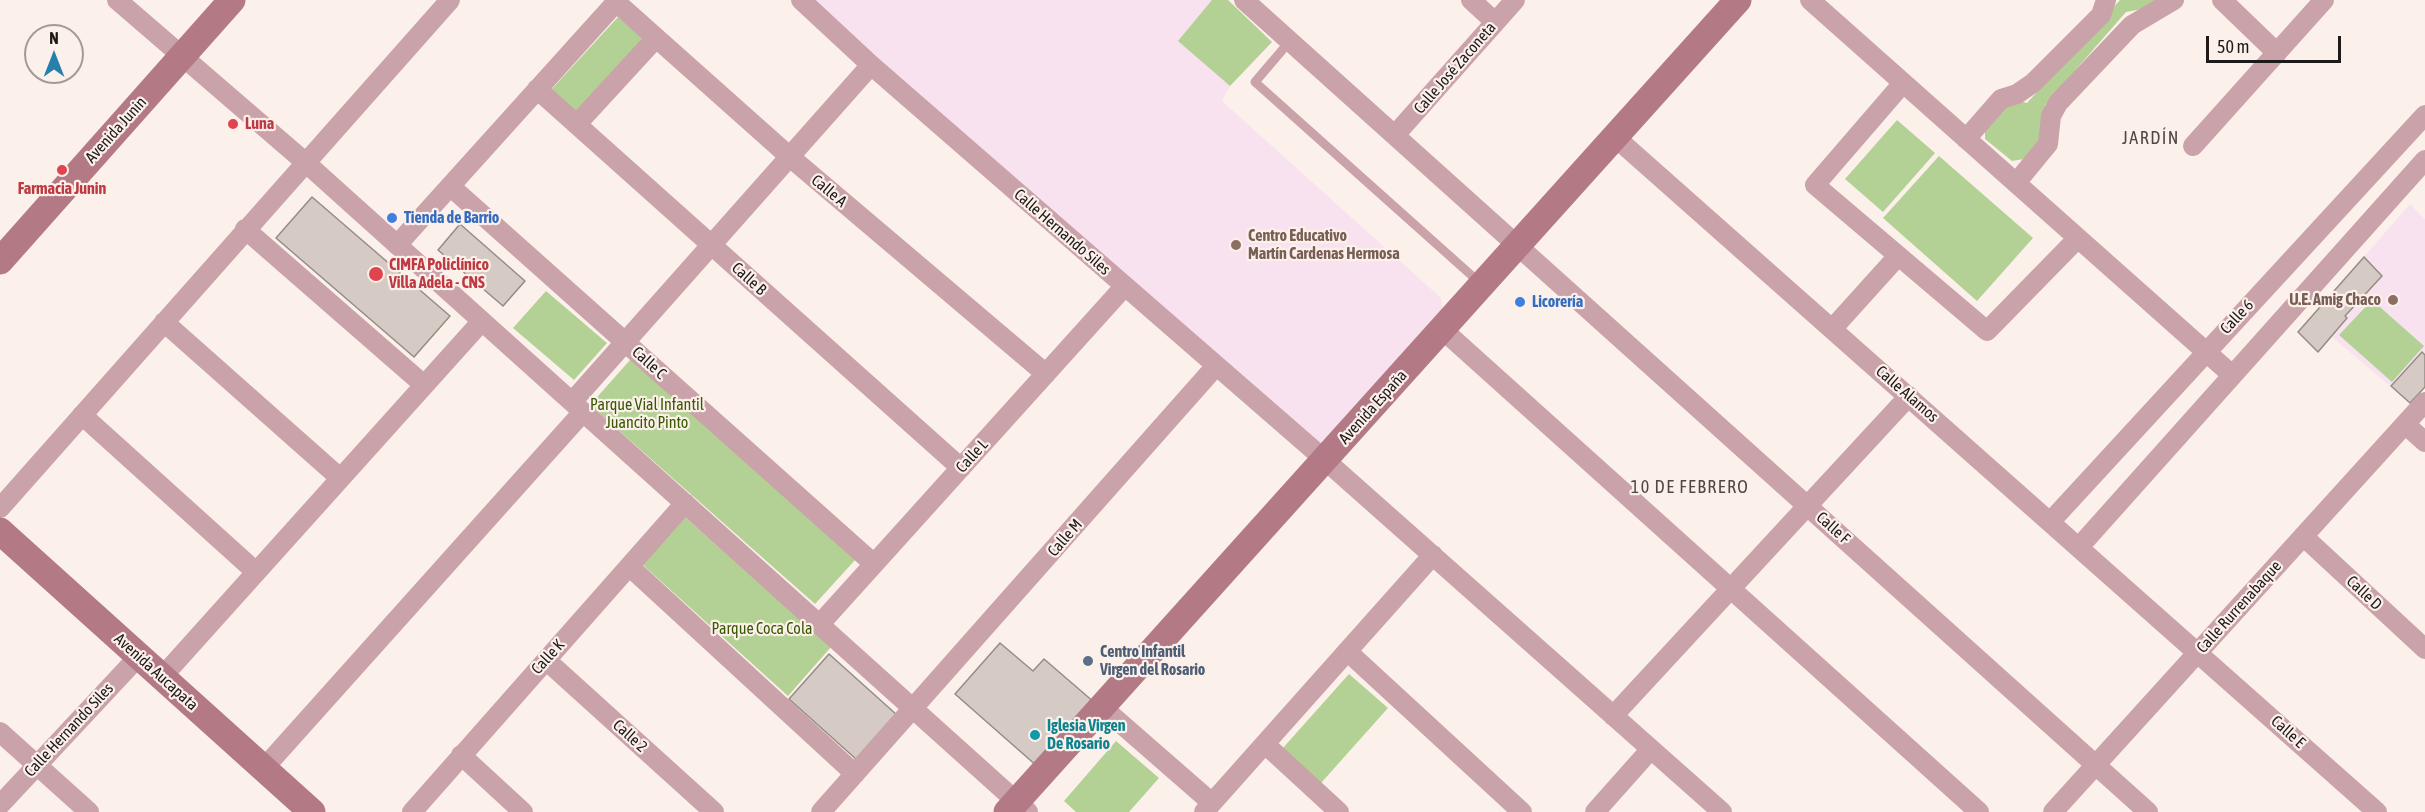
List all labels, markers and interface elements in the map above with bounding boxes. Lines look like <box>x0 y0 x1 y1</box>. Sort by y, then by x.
street label: Calle José Zaconeta <box>1410 18 1500 118</box>
north arrow <box>24 24 84 84</box>
scale bar <box>2209 24 2344 62</box>
text: N <box>49 29 59 47</box>
text: 50 m <box>2217 36 2249 57</box>
street label: Avenida Junin <box>81 93 151 167</box>
place label: Luna <box>245 114 274 134</box>
marker: Luna <box>226 117 240 131</box>
district label: JARDÍN <box>2122 127 2180 149</box>
marker: Farmacia Junin <box>55 163 69 177</box>
street label: Calle A <box>807 171 851 211</box>
place label: Farmacia Junin <box>18 179 106 199</box>
street label: Calle Hernando Siles <box>1010 185 1114 279</box>
place label: Tienda de Barrio <box>404 208 499 228</box>
marker: Tienda de Barrio <box>385 211 399 225</box>
place label: Centro Educativo Martín Cardenas Hermosa <box>1248 226 1400 264</box>
marker: Centro Educativo Martín Cardenas Hermosa <box>1229 238 1243 252</box>
place label: CIMFA Policlínico Villa Adela - CNS <box>389 255 489 293</box>
street label: Calle B <box>728 258 770 300</box>
marker: CIMFA Policlínico Villa Adela - CNS <box>367 265 385 283</box>
place label: U.E. Amig Chaco <box>2289 290 2381 310</box>
place label: Licorería <box>1532 292 1583 312</box>
marker: U.E. Amig Chaco <box>2386 293 2400 307</box>
marker: Licorería <box>1513 295 1527 309</box>
street label: Calle 6 <box>2216 296 2258 338</box>
street label: Calle C <box>628 343 670 383</box>
street label: Calle Alamos <box>1872 362 1942 426</box>
street label: Avenida España <box>1335 366 1411 448</box>
park label: Parque Vial Infantil Juancito Pinto <box>590 395 704 433</box>
street label: Calle L <box>952 435 992 477</box>
district label: 10 DE FEBRERO <box>1631 476 1749 498</box>
street label: Calle F <box>1812 508 1854 548</box>
street label: Calle M <box>1044 515 1086 561</box>
street label: Calle Rurrenabaque <box>2193 557 2285 657</box>
street label: Calle D <box>2342 572 2386 614</box>
park label: Parque Coca Cola <box>711 619 813 639</box>
street label: Avenida Aucapata <box>110 629 202 715</box>
street label: Calle K <box>527 636 569 678</box>
place label: Centro Infantil Virgen del Rosario <box>1100 642 1205 680</box>
marker: Centro Infantil Virgen del Rosario <box>1081 654 1095 668</box>
street label: Calle Hernando Siles <box>21 679 117 781</box>
street label: Calle E <box>2267 712 2309 752</box>
street label: Calle 2 <box>609 716 651 756</box>
place label: Iglesia Virgen De Rosario <box>1047 716 1126 754</box>
marker: Iglesia Virgen De Rosario <box>1028 728 1042 742</box>

